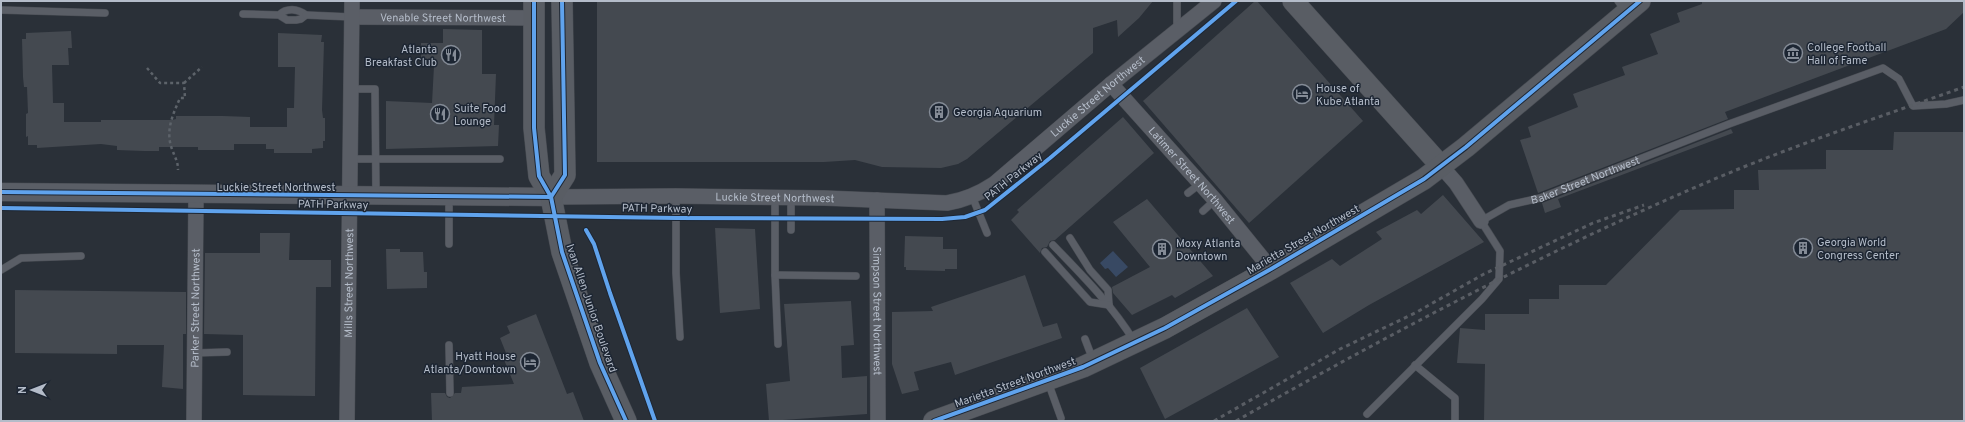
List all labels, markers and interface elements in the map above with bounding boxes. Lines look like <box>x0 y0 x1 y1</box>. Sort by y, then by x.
street label: Venable Street Northwest <box>380 11 506 26</box>
place label: College Football Hall of Fame <box>1807 41 1886 68</box>
museum icon: College Football Hall of Fame <box>1782 42 1804 64</box>
place label: Atlanta Breakfast Club <box>365 43 437 70</box>
restaurant icon: Atlanta Breakfast Club <box>440 44 462 66</box>
street label: Luckie Street Northwest <box>1048 53 1148 141</box>
place label: House of Kube Atlanta <box>1316 82 1380 109</box>
hotel icon: House of Kube Atlanta <box>1291 83 1313 105</box>
building icon: Georgia Aquarium <box>928 101 950 123</box>
place label: Suite Food Lounge <box>454 102 506 129</box>
restaurant icon: Suite Food Lounge <box>429 103 451 125</box>
place label: Georgia Aquarium <box>953 106 1042 120</box>
street label: Latimer Street Northwest <box>1145 124 1238 227</box>
street label: PATH Parkway <box>982 149 1046 204</box>
street label: Baker Street Northwest <box>1530 154 1642 208</box>
street label: Luckie Street Northwest <box>217 181 335 195</box>
street label: Luckie Street Northwest <box>715 191 835 206</box>
street label: PATH Parkway <box>298 197 369 213</box>
street label: PATH Parkway <box>622 201 693 217</box>
street label: Marietta Street Northwest <box>1245 202 1362 278</box>
street label: Mills Street Northwest <box>342 228 357 338</box>
place label: Georgia World Congress Center <box>1817 236 1900 263</box>
place label: Moxy Atlanta Downtown <box>1176 237 1240 264</box>
building icon: Georgia World Congress Center <box>1792 237 1814 259</box>
building icon: Moxy Atlanta Downtown <box>1151 238 1173 260</box>
street label: Ivan Allen Junior Boulevard <box>562 242 620 374</box>
street label: Simpson Street Northwest <box>869 246 884 376</box>
street label: Parker Street Northwest <box>188 248 204 368</box>
place label: Hyatt House Atlanta/Downtown <box>423 350 516 377</box>
hotel icon: Hyatt House Atlanta/Downtown <box>519 351 541 373</box>
street label: Marietta Street Northwest <box>953 355 1078 411</box>
north arrow <box>12 370 52 410</box>
text: N <box>16 386 30 394</box>

